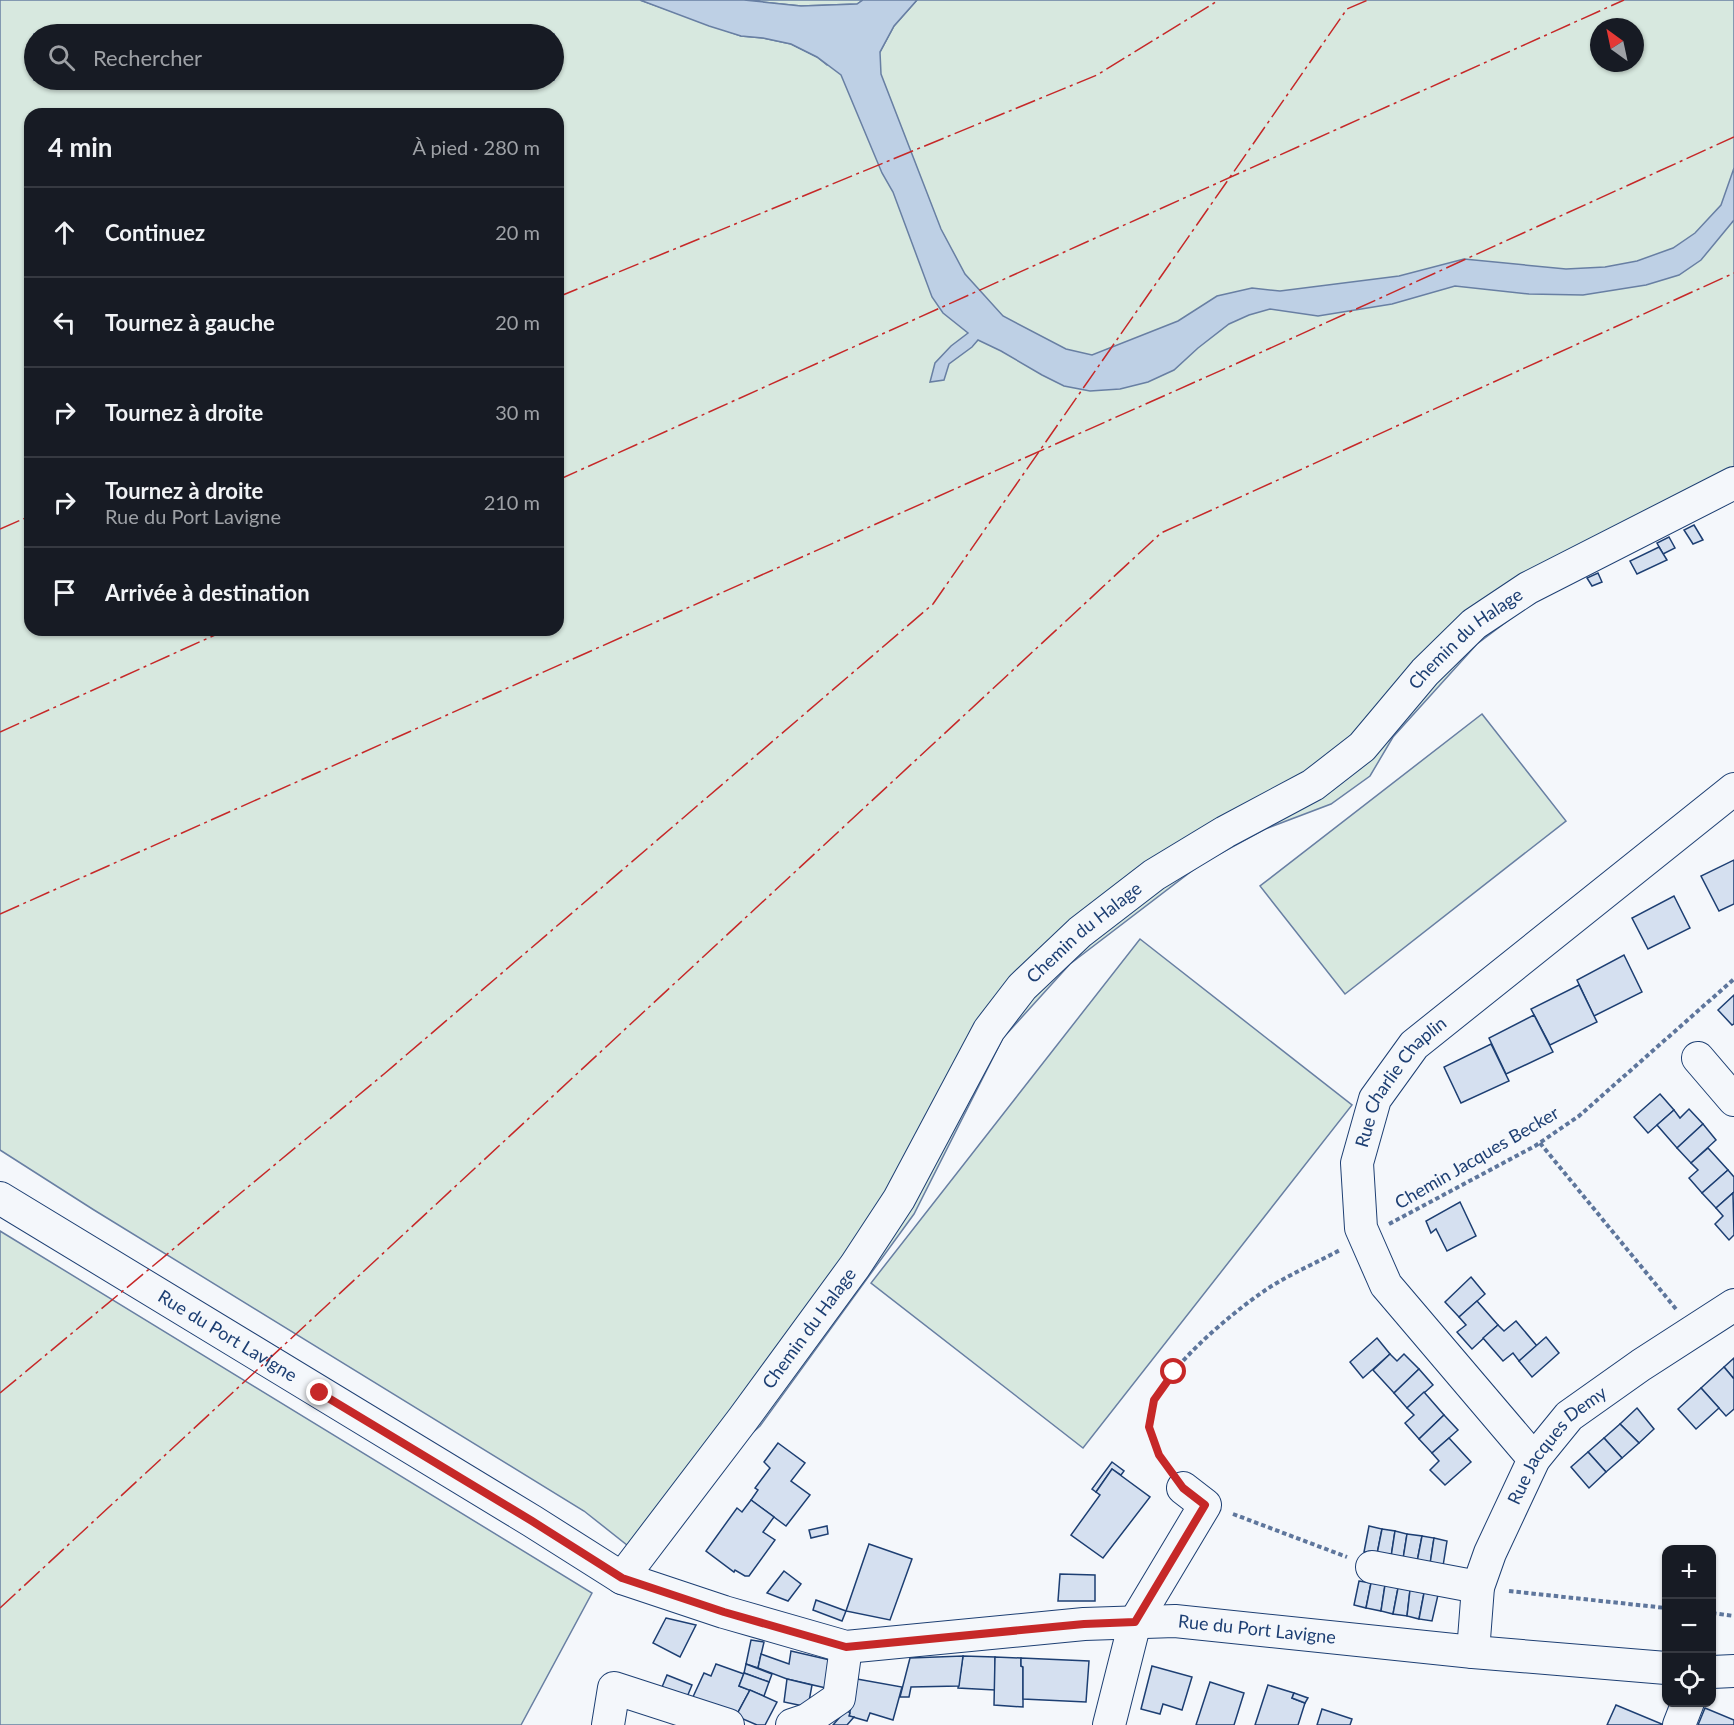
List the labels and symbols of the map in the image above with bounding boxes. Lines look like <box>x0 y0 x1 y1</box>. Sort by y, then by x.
north arrow <box>1590 18 1644 72</box>
street label: Chemin du Halage <box>1403 583 1526 693</box>
street label: Chemin du Halage <box>1021 877 1146 987</box>
street label: Rue Charlie Chaplin <box>1350 1011 1450 1150</box>
street label: Chemin Jacques Becker <box>1391 1101 1563 1213</box>
street label: Chemin du Halage <box>757 1263 860 1393</box>
street label: Rue du Port Lavigne <box>154 1285 301 1386</box>
route start <box>1160 1358 1186 1384</box>
route end <box>306 1379 332 1405</box>
street label: Rue Jacques Demy <box>1502 1381 1611 1508</box>
street label: Rue du Port Lavigne <box>1177 1609 1337 1648</box>

